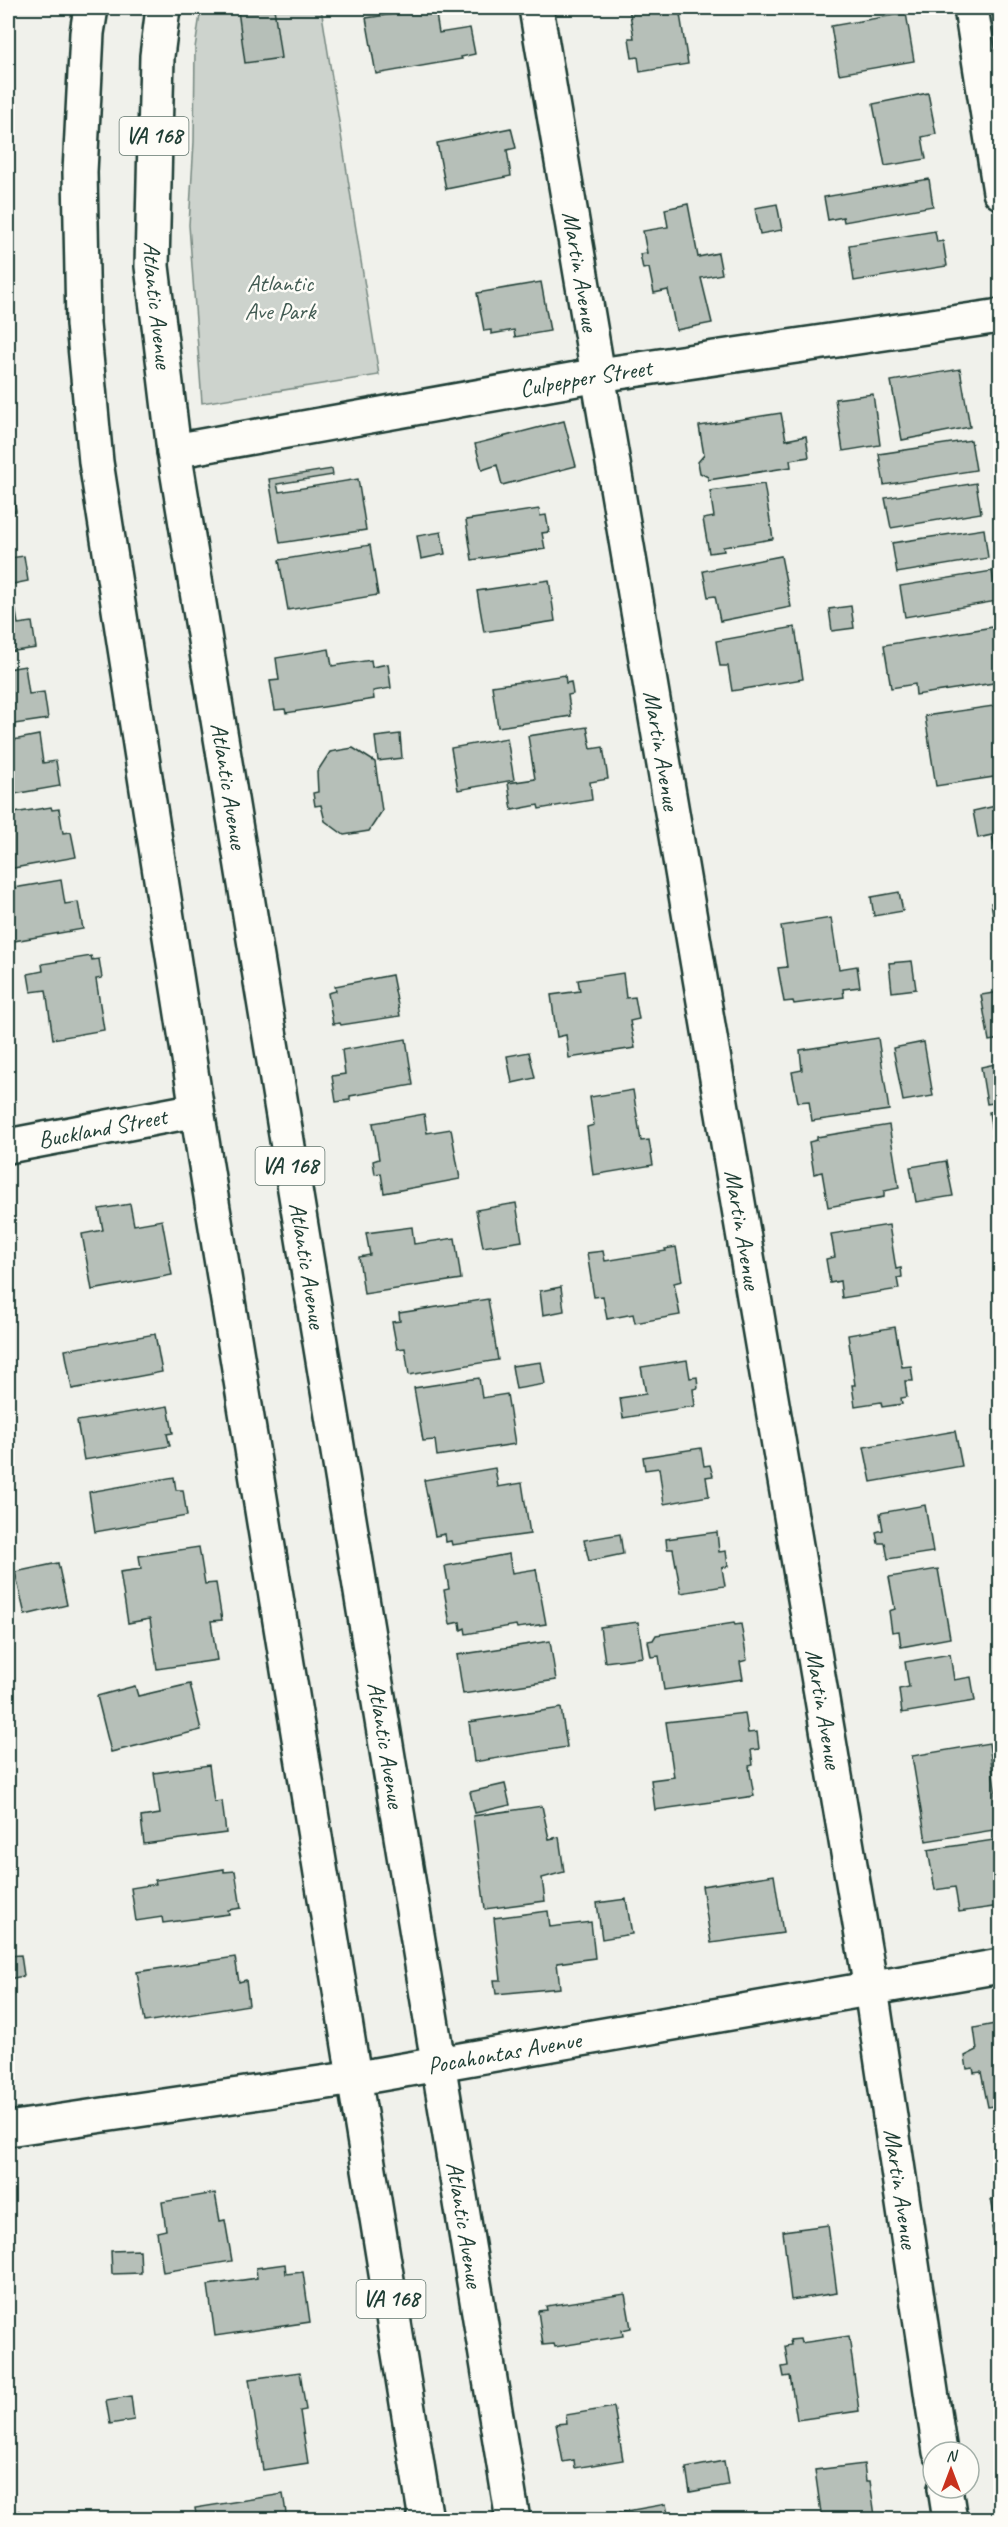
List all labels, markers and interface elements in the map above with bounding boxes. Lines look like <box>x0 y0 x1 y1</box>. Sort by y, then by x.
road number: VA 168 <box>120 117 188 155</box>
street label: Martin Avenue <box>556 209 606 335</box>
street label: Atlantic Avenue <box>137 242 179 372</box>
park label: Atlantic Ave Park <box>245 268 317 326</box>
street label: Culpepper Street <box>517 352 656 404</box>
street label: Martin Avenue <box>637 688 687 815</box>
street label: Atlantic Avenue <box>204 721 254 853</box>
street label: Buckland Street <box>36 1101 171 1155</box>
road number: VA 168 <box>256 1147 324 1185</box>
street label: Martin Avenue <box>718 1168 768 1294</box>
street label: Atlantic Avenue <box>282 1200 333 1333</box>
street label: Martin Avenue <box>799 1647 849 1773</box>
street label: Atlantic Avenue <box>361 1680 411 1812</box>
street label: Pocahontas Avenue <box>425 2024 585 2081</box>
street label: Martin Avenue <box>877 2127 925 2253</box>
street label: Atlantic Avenue <box>440 2159 490 2292</box>
road number: VA 168 <box>356 2280 426 2318</box>
north arrow <box>921 2440 981 2500</box>
text: N <box>946 2446 959 2466</box>

